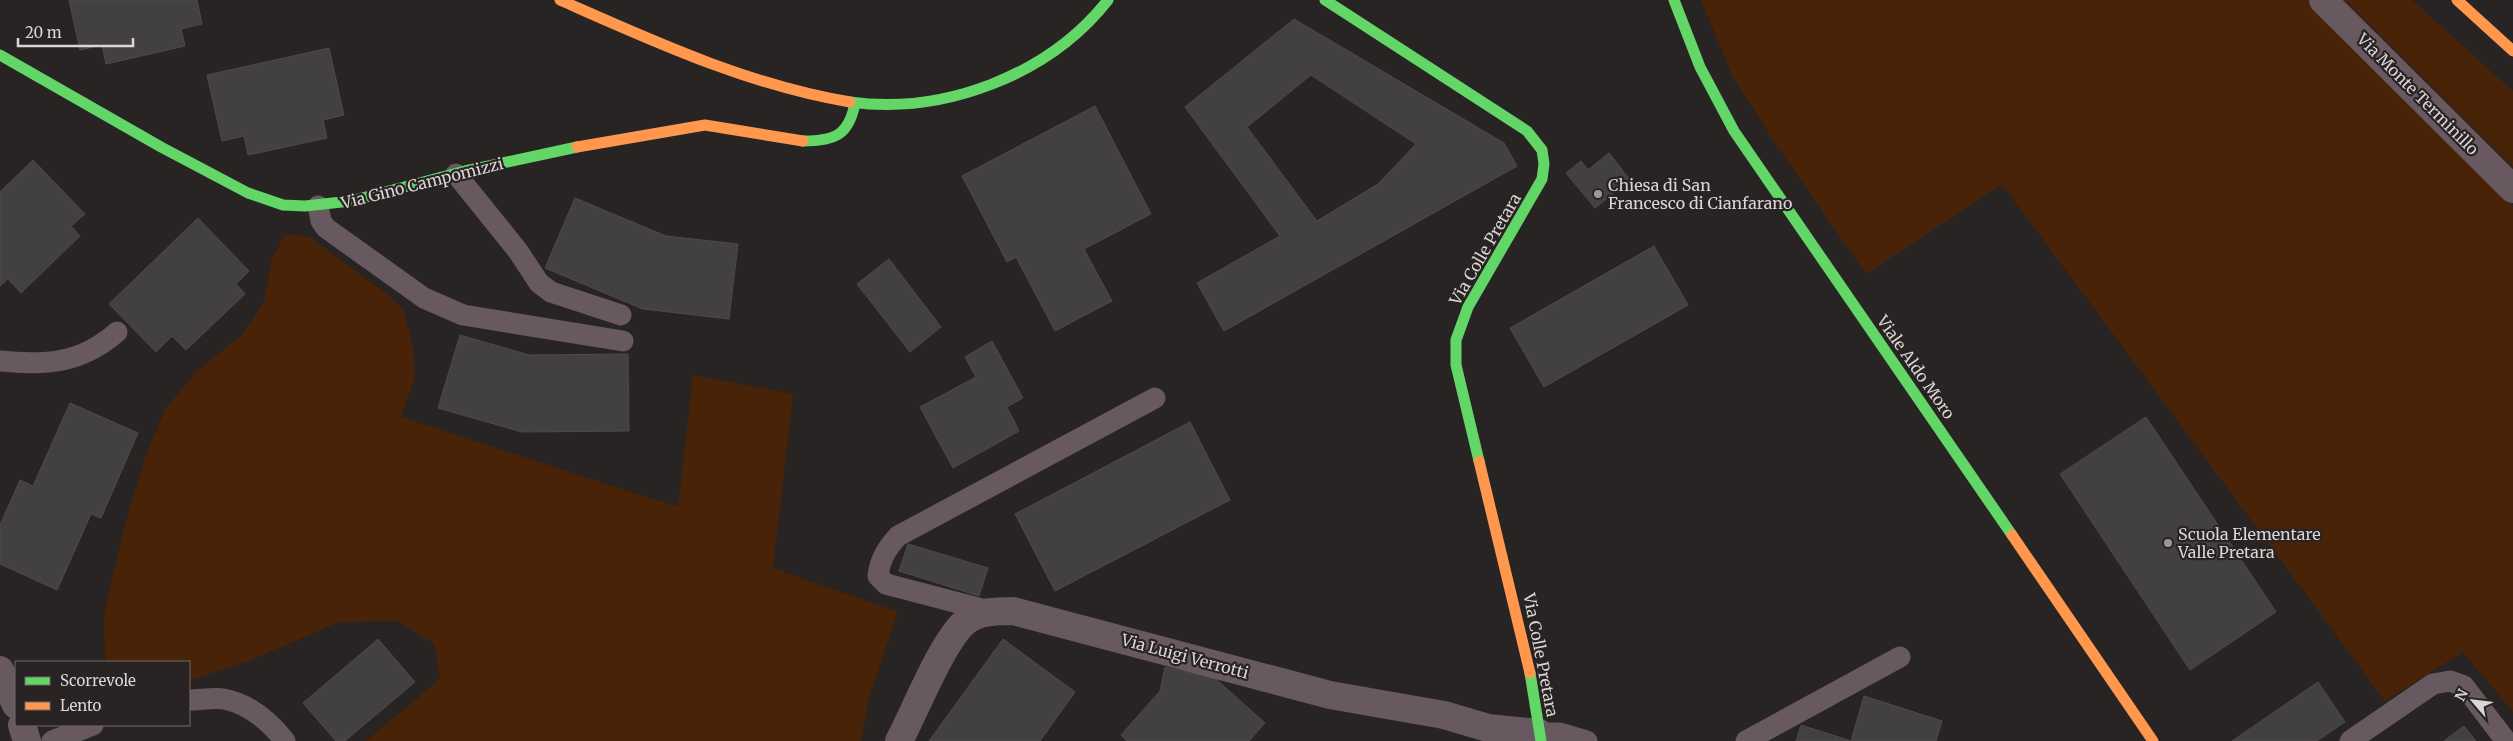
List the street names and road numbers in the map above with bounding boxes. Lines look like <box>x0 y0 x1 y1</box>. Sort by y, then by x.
street label: Via Monte Terminillo <box>2352 28 2483 159</box>
street label: Via Gino Campomizzi <box>338 153 505 213</box>
street label: Via Colle Pretara <box>1444 189 1525 309</box>
street label: Viale Aldo Moro <box>1872 311 1959 423</box>
street label: Via Colle Pretara <box>1519 590 1563 719</box>
street label: Via Luigi Verrotti <box>1118 629 1251 683</box>

